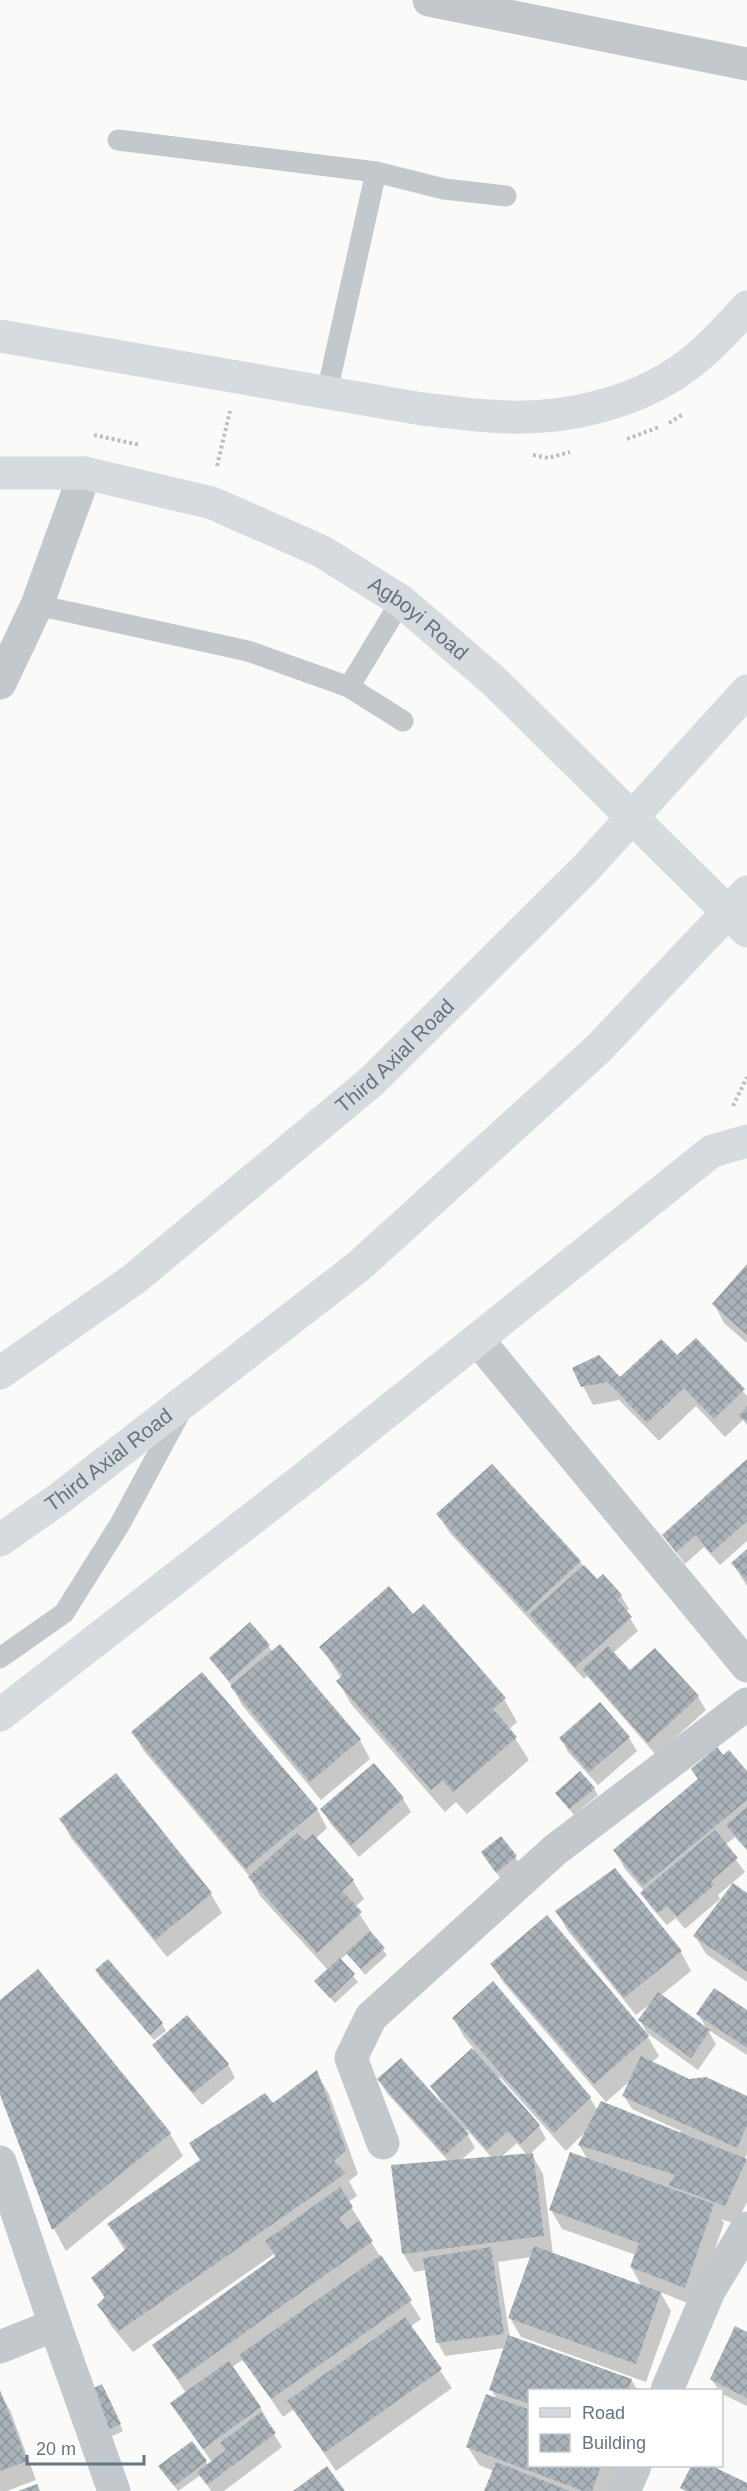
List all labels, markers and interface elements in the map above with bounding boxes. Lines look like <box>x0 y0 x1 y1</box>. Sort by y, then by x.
street label: Agboyi Road <box>365 572 473 664</box>
street label: Third Axial Road <box>331 994 458 1117</box>
street label: Third Axial Road <box>41 1403 176 1516</box>
legend <box>528 2389 723 2467</box>
text: Road <box>582 2403 625 2423</box>
scale bar <box>27 2428 144 2466</box>
text: Building <box>582 2433 646 2453</box>
text: 20 m <box>36 2439 76 2459</box>

